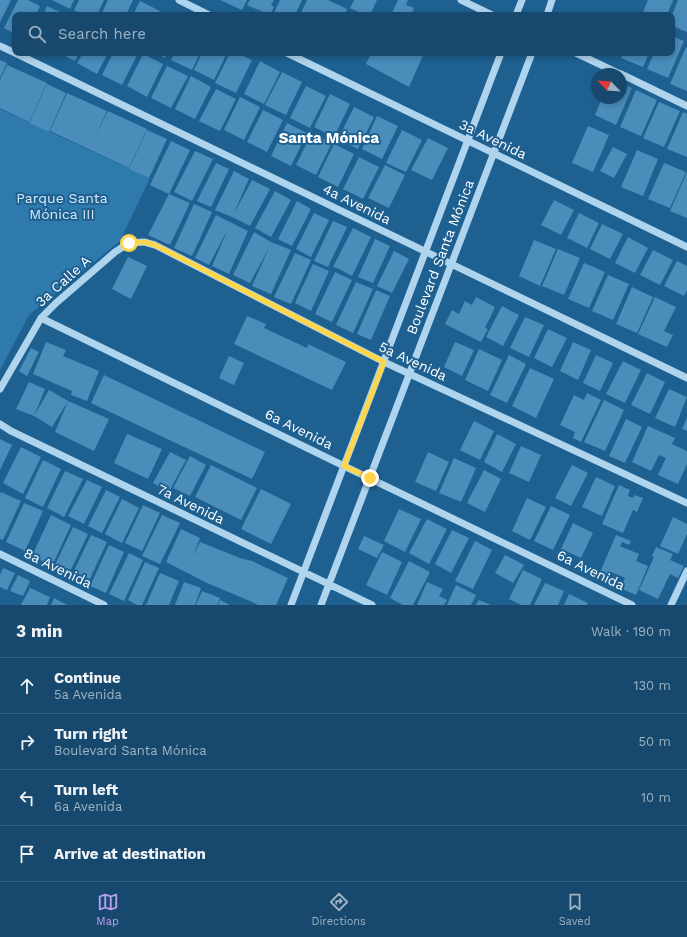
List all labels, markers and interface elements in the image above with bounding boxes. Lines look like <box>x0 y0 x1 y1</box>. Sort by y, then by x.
search box <box>12 12 675 56</box>
icon: search <box>26 23 48 45</box>
text: Search here <box>58 25 146 43</box>
north arrow <box>591 68 627 104</box>
street label: 3a Avenida <box>457 116 529 162</box>
district label: Santa Mónica <box>279 129 380 147</box>
street label: Boulevard Santa Mónica <box>403 177 477 337</box>
street label: 4a Avenida <box>320 181 394 227</box>
park label: Parque Santa Mónica III <box>16 190 108 222</box>
route start <box>120 234 138 252</box>
street label: 3a Calle A <box>32 252 94 310</box>
street label: 5a Avenida <box>376 338 450 384</box>
street label: 6a Avenida <box>262 406 336 452</box>
route end <box>361 469 379 487</box>
street label: 7a Avenida <box>155 481 227 527</box>
street label: 8a Avenida <box>21 545 95 591</box>
street label: 6a Avenida <box>554 547 628 593</box>
text: 3 min <box>16 621 62 641</box>
text: Walk · 190 m <box>591 624 671 639</box>
text: Continue <box>54 669 121 687</box>
icon: ahead <box>16 675 38 697</box>
text: 130 m <box>633 678 671 693</box>
text: 5a Avenida <box>54 687 122 702</box>
text: Turn right <box>54 725 127 743</box>
icon: right <box>16 731 38 753</box>
text: 50 m <box>639 734 671 749</box>
text: Boulevard Santa Mónica <box>54 743 207 758</box>
text: Turn left <box>54 781 118 799</box>
icon: left <box>16 787 38 809</box>
text: 10 m <box>641 790 671 805</box>
text: 6a Avenida <box>54 799 122 814</box>
icon: arrive <box>16 843 38 865</box>
text: Arrive at destination <box>54 845 206 863</box>
tab: Map <box>96 891 119 928</box>
tab: Directions <box>312 891 366 928</box>
tab: Saved <box>559 891 591 928</box>

